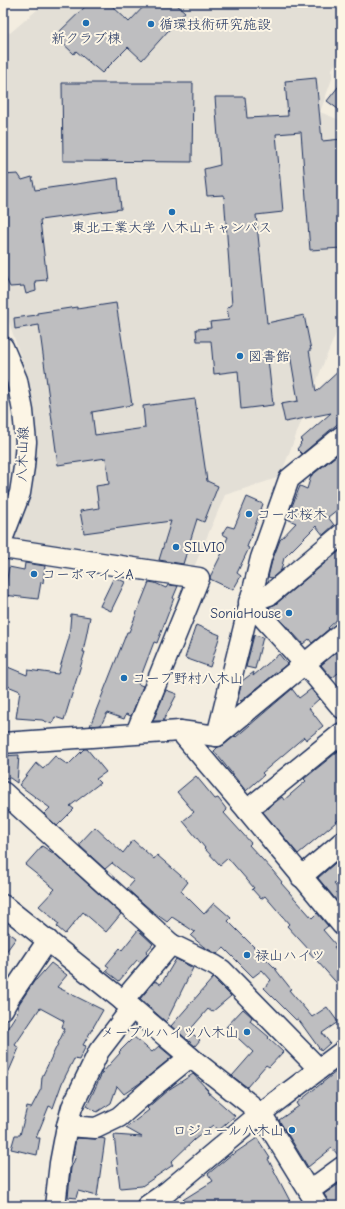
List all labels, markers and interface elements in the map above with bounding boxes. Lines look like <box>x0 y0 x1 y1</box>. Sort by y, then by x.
place label: 循環技術研究施設 <box>159 16 271 33</box>
marker: 新クラブ棟 <box>81 18 91 28</box>
marker: 循環技術研究施設 <box>146 19 156 29</box>
place label: 新クラブ棟 <box>51 30 122 47</box>
marker: 東北工業大学 八木山キャンパス <box>167 207 177 217</box>
place label: 東北工業大学 八木山キャンパス <box>72 219 272 236</box>
place label: 図書館 <box>248 348 290 365</box>
marker: 図書館 <box>235 351 245 361</box>
street label: 八木山線 <box>13 426 32 482</box>
place label: コーポ桜木 <box>257 506 327 523</box>
marker: コーポ桜木 <box>244 509 254 519</box>
place label: SILVIO <box>184 539 225 556</box>
marker: SILVIO <box>171 542 181 552</box>
place label: コーポマインA <box>42 566 134 583</box>
marker: コーポマインA <box>29 569 39 579</box>
place label: SoniaHouse <box>210 605 281 622</box>
marker: SoniaHouse <box>284 608 294 618</box>
place label: コープ野村八木山 <box>132 670 243 687</box>
marker: コープ野村八木山 <box>119 673 129 683</box>
place label: 禄山ハイツ <box>255 947 325 964</box>
marker: 禄山ハイツ <box>242 950 252 960</box>
place label: メープルハイツ八木山 <box>100 1024 239 1041</box>
marker: メープルハイツ八木山 <box>242 1027 252 1037</box>
place label: ロジュール八木山 <box>173 1122 284 1139</box>
marker: ロジュール八木山 <box>287 1125 297 1135</box>

